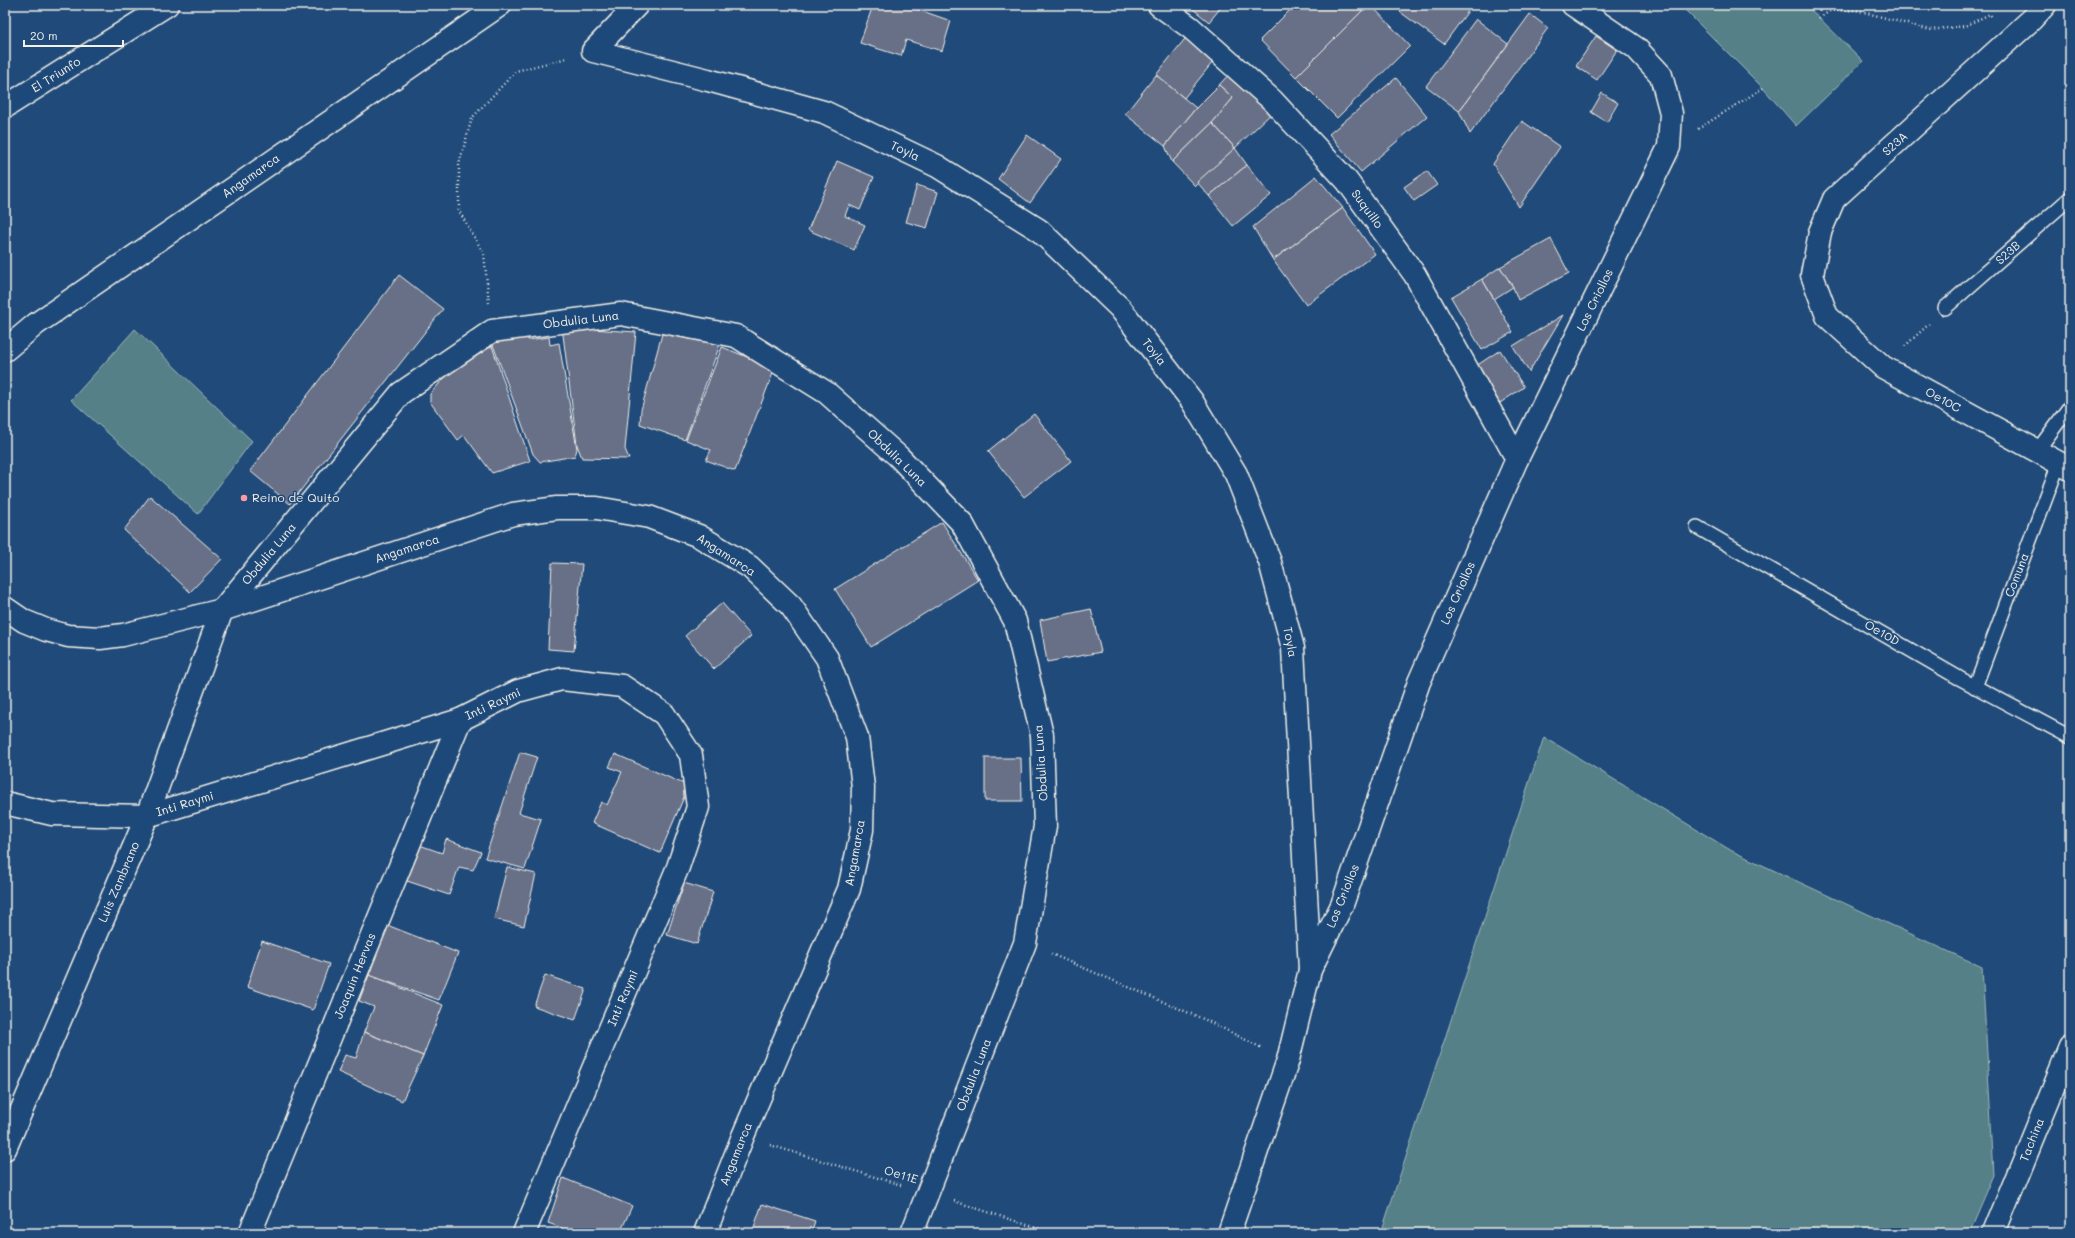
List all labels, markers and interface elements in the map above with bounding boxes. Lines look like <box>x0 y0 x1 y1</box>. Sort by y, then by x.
scale bar <box>24 22 123 48</box>
text: 20 m <box>30 27 58 43</box>
street label: El Triunfo <box>28 53 83 96</box>
street label: S23A <box>1878 128 1910 159</box>
street label: Toyla <box>888 136 923 164</box>
street label: Angamarca <box>218 149 282 201</box>
street label: Suquillo <box>1348 186 1387 231</box>
street label: S23B <box>1992 237 2023 268</box>
street label: Los Criollos <box>1572 266 1616 333</box>
street label: Obdulia Luna <box>542 306 620 332</box>
street label: Toyla <box>1139 334 1171 368</box>
street label: Oe10C <box>1923 383 1964 416</box>
street label: Obdulia Luna <box>865 425 931 490</box>
place label: Reino de Quito <box>252 489 339 505</box>
marker: Reino de Quito <box>239 493 249 503</box>
street label: Obdulia Luna <box>238 519 299 588</box>
street label: Angamarca <box>694 529 759 579</box>
street label: Angamarca <box>372 530 441 566</box>
street label: Comuna <box>2000 550 2032 599</box>
street label: Los Criollos <box>1436 558 1478 627</box>
street label: Oe10D <box>1862 616 1903 649</box>
street label: Toyla <box>1280 625 1302 658</box>
street label: Inti Raymi <box>462 683 523 723</box>
street label: Obdulia Luna <box>1029 724 1051 802</box>
street label: Inti Raymi <box>154 787 215 819</box>
street label: Angamarca <box>840 818 868 887</box>
street label: Luis Zambrano <box>94 839 142 924</box>
street label: Los Criollos <box>1322 861 1362 930</box>
street label: Joaquín Hervas <box>330 930 379 1021</box>
street label: Inti Raymi <box>603 967 641 1028</box>
street label: Obdulia Luna <box>952 1036 994 1113</box>
street label: Tachina <box>2015 1115 2047 1164</box>
street label: Angamarca <box>715 1120 755 1188</box>
street label: Oe11E <box>882 1161 920 1187</box>

